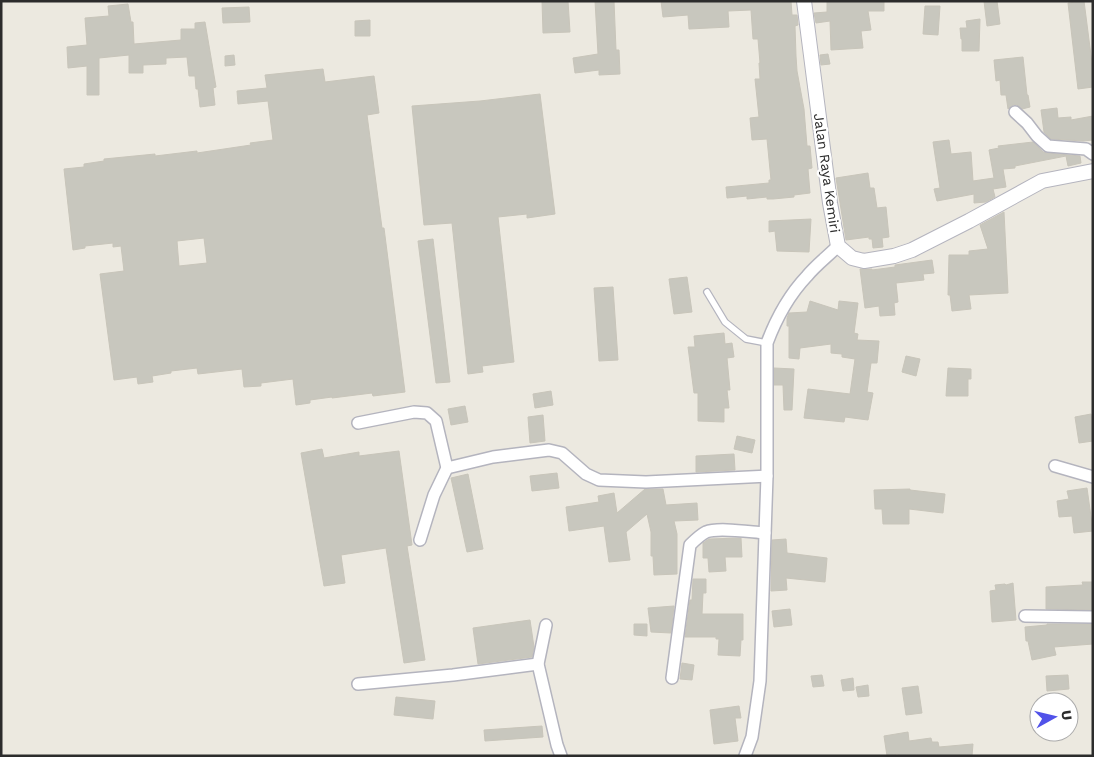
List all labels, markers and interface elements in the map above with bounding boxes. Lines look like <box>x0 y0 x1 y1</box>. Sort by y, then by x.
street label: Jalan Raya Kemiri <box>811 112 843 234</box>
north arrow <box>1029 692 1079 742</box>
text: U <box>1058 709 1075 721</box>

